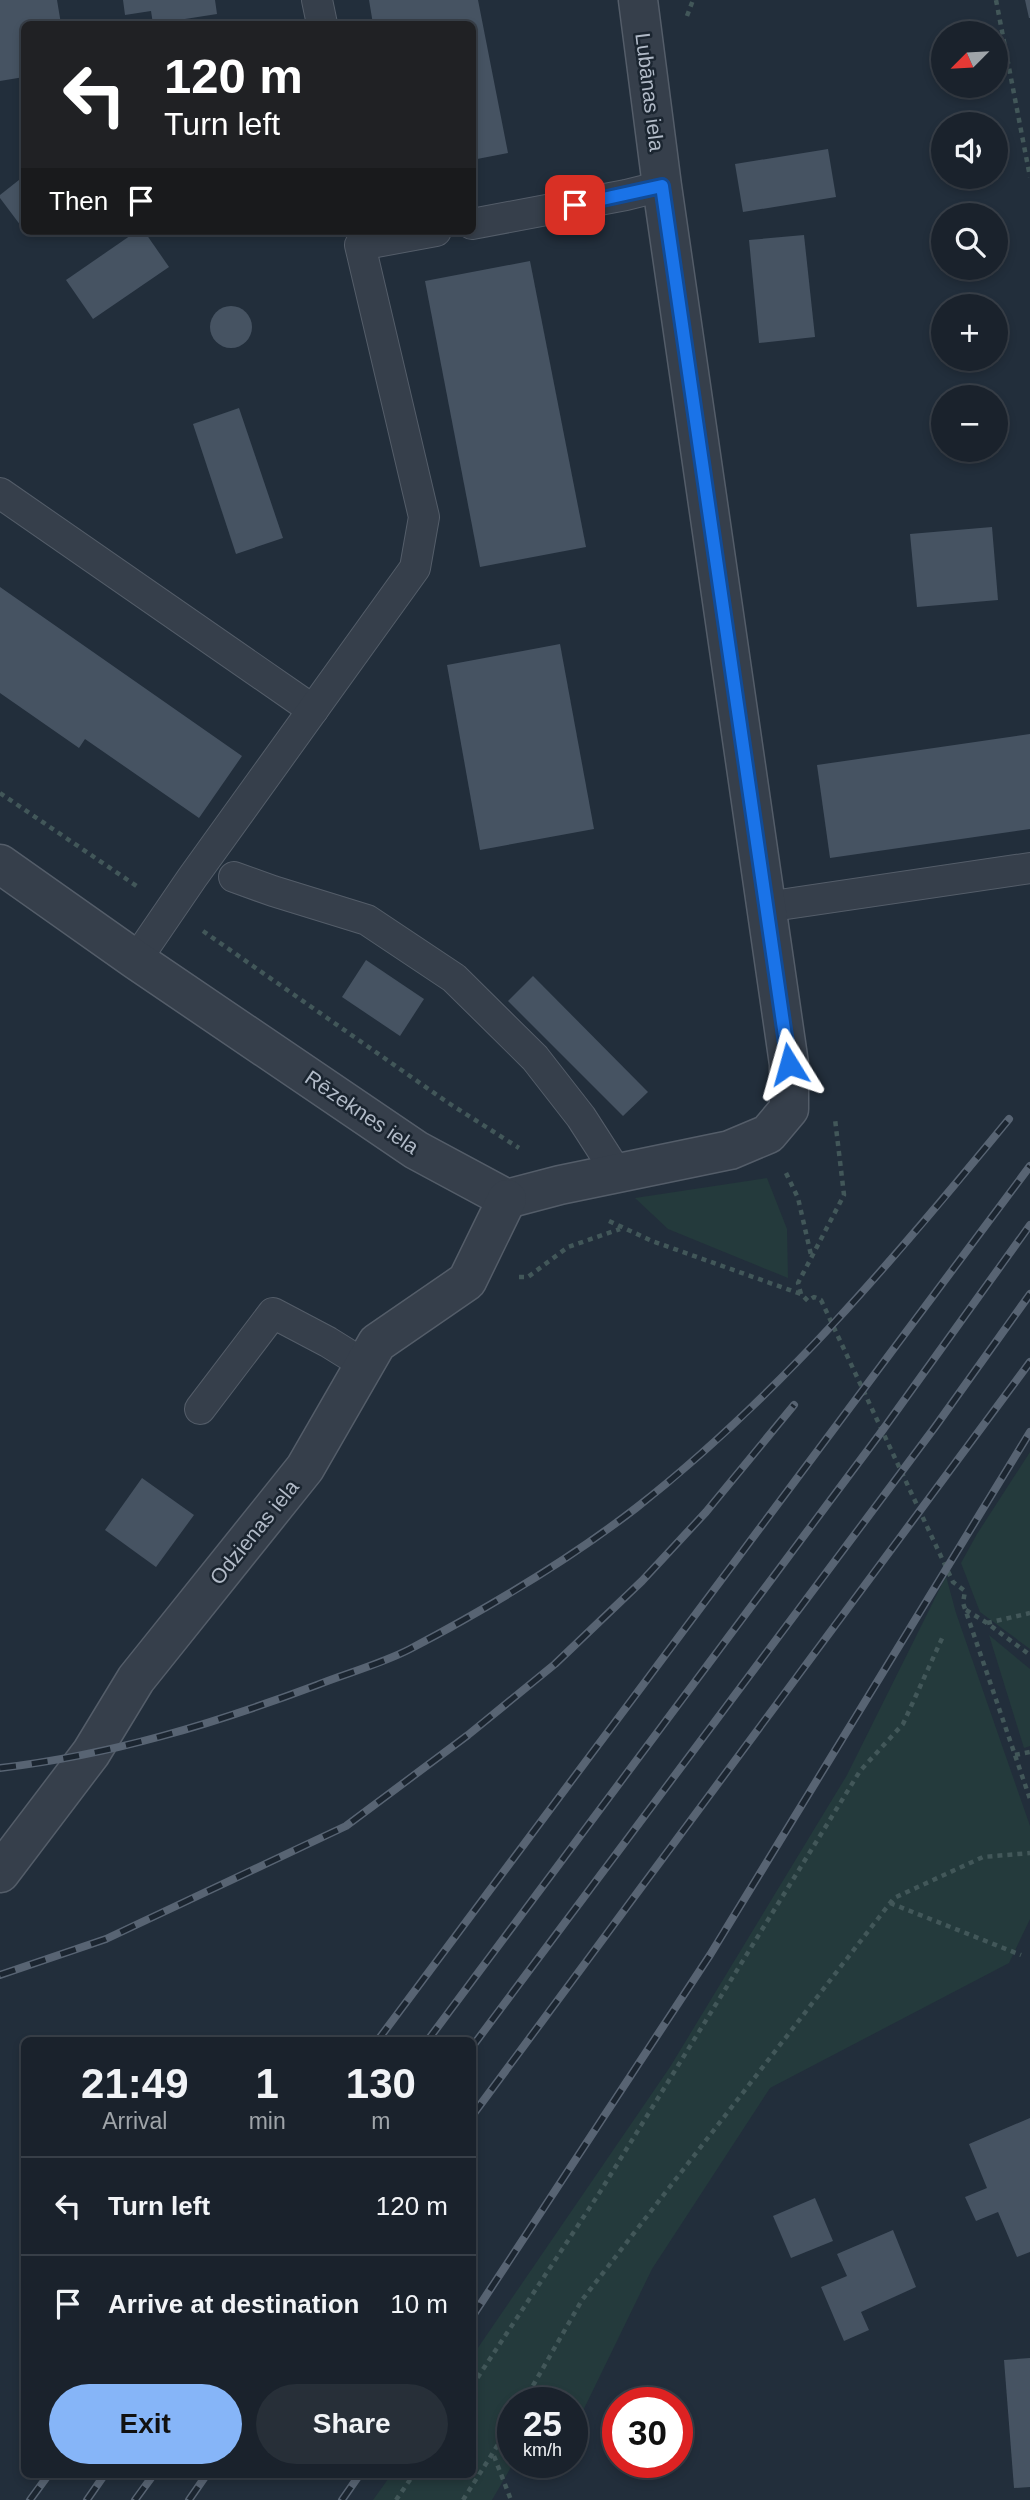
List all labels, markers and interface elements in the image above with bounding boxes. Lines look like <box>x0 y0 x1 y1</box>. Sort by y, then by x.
north arrow <box>931 21 1008 98</box>
map controls <box>931 21 1008 462</box>
street label: Lubānas iela <box>631 31 669 153</box>
icon: left <box>49 49 140 140</box>
text: 120 m <box>164 49 303 103</box>
text: Turn left <box>164 106 280 142</box>
button: sound <box>931 112 1008 189</box>
pin <box>545 175 605 235</box>
icon: arrive <box>122 182 160 220</box>
text: Then <box>49 186 108 216</box>
icon: arrive <box>556 186 594 224</box>
button: search <box>931 203 1008 280</box>
button: + <box>931 294 1008 371</box>
button: − <box>931 385 1008 462</box>
position arrow <box>752 1027 826 1101</box>
street label: Rēzeknes iela <box>301 1066 423 1159</box>
street label: Odzienas iela <box>205 1475 303 1589</box>
text: 21:49 <box>81 2060 189 2107</box>
text: 1 <box>255 2060 279 2107</box>
text: 130 <box>346 2060 416 2107</box>
text: Arrival <box>102 2108 167 2134</box>
text: min <box>249 2108 286 2134</box>
text: m <box>371 2108 390 2134</box>
icon: left <box>49 2187 87 2225</box>
text: Turn left <box>108 2191 210 2221</box>
text: 120 m <box>376 2191 448 2221</box>
icon: arrive <box>49 2285 87 2323</box>
text: Arrive at destination <box>108 2289 359 2319</box>
text: 10 m <box>390 2289 448 2319</box>
button: Exit <box>49 2384 242 2464</box>
button: Share <box>256 2384 448 2464</box>
speed limit sign: 30 <box>602 2387 693 2478</box>
text: 25 <box>523 2404 562 2443</box>
text: km/h <box>523 2440 562 2460</box>

